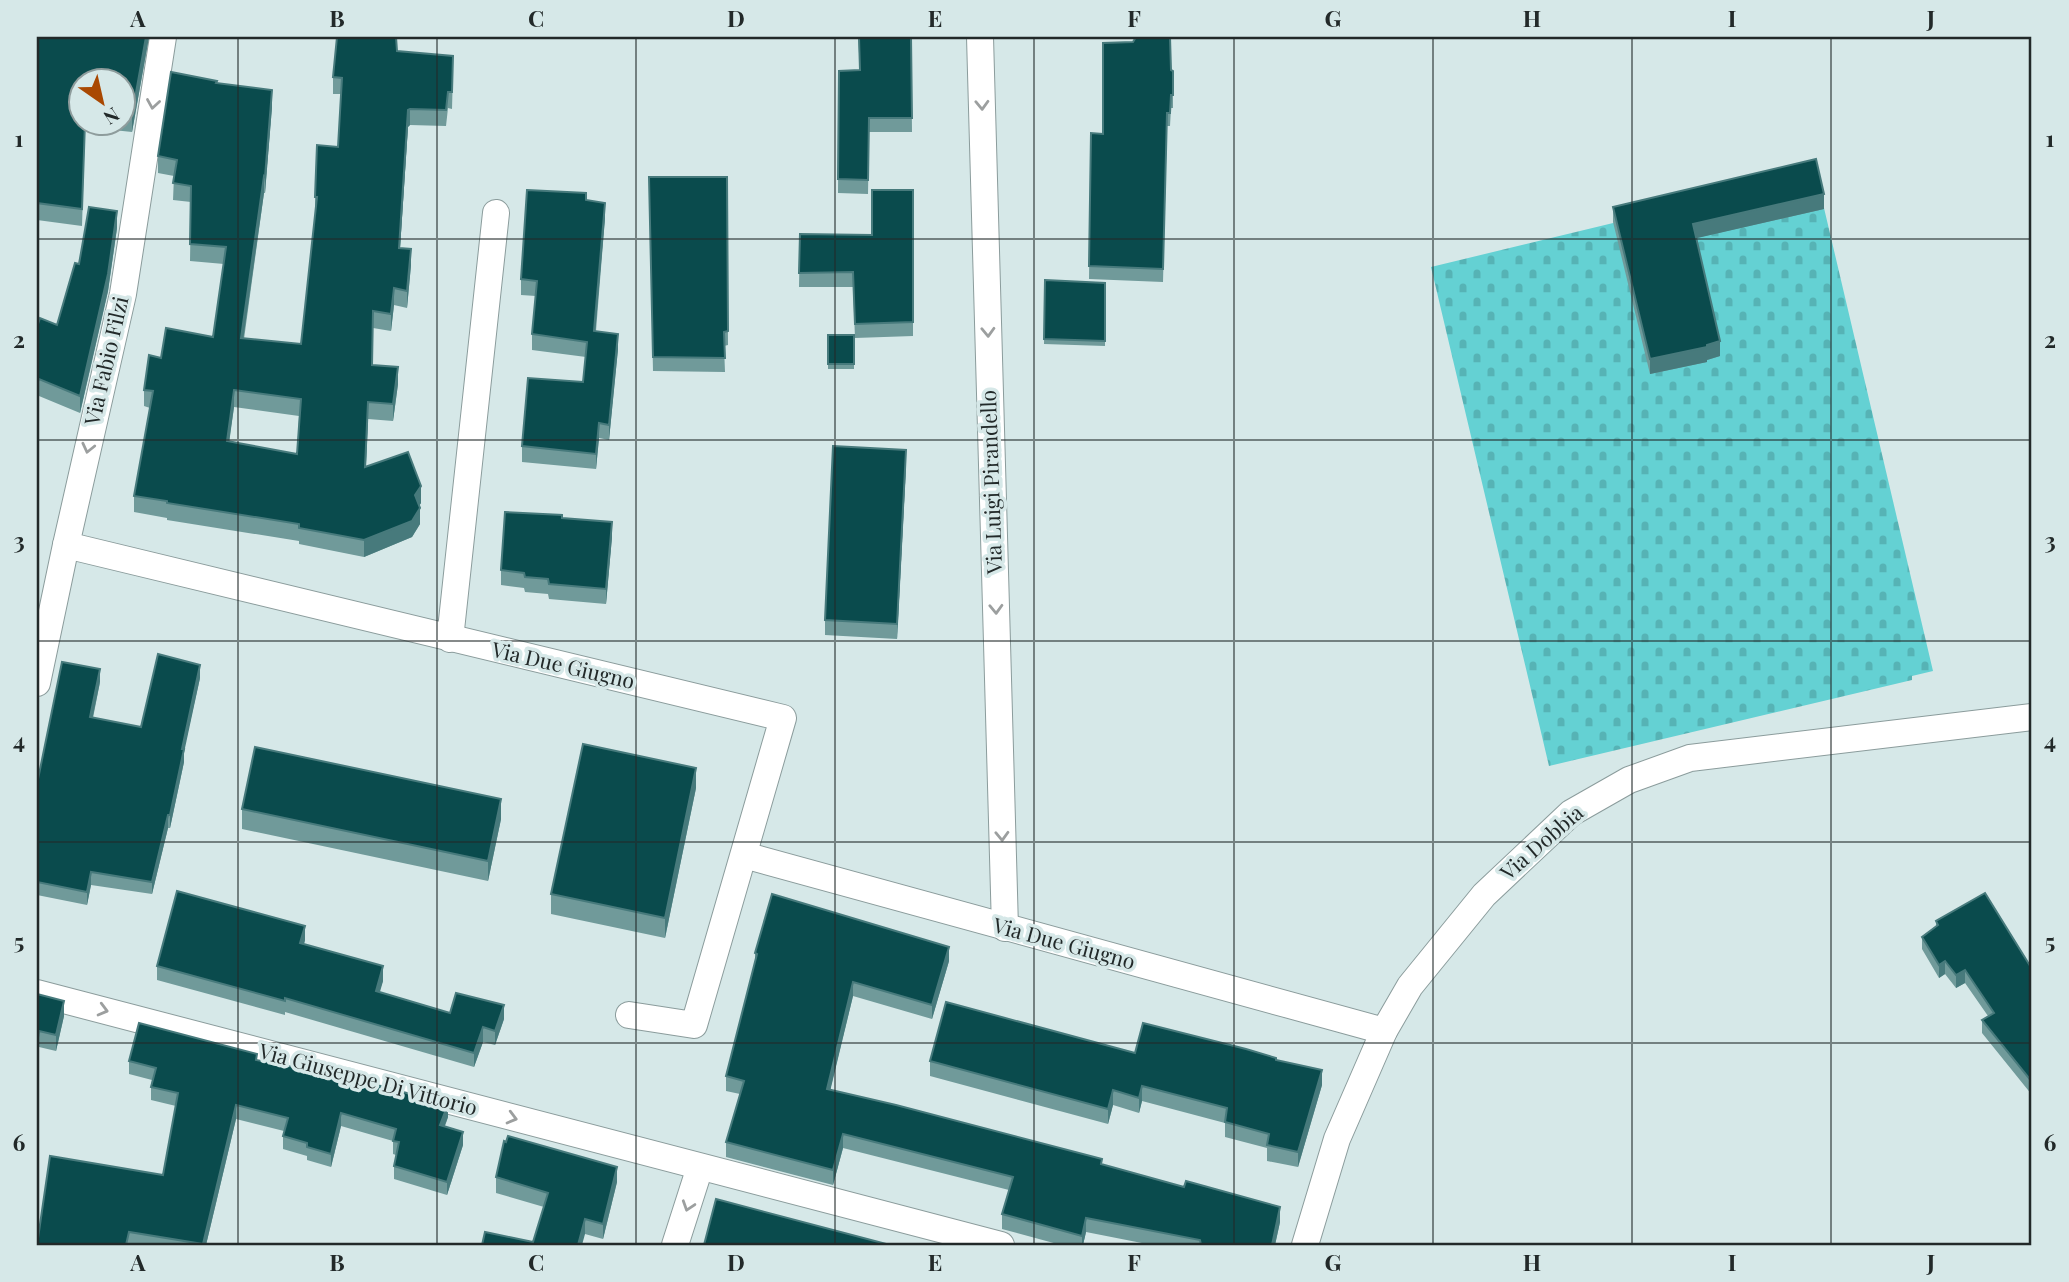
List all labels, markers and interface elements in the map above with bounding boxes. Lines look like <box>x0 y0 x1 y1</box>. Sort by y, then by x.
text: A <box>129 2 146 33</box>
text: B <box>329 2 345 33</box>
text: C <box>528 2 544 33</box>
text: D <box>727 2 745 33</box>
text: E <box>928 2 942 33</box>
text: F <box>1127 2 1141 33</box>
text: G <box>1325 2 1342 33</box>
text: H <box>1523 2 1541 33</box>
text: I <box>1728 2 1736 33</box>
text: J <box>1926 2 1935 33</box>
north arrow <box>66 66 136 136</box>
one-way arrow <box>146 98 161 110</box>
one-way arrow <box>974 100 989 111</box>
text: N <box>99 102 125 132</box>
text: 1 <box>15 122 24 153</box>
text: 1 <box>2046 122 2055 153</box>
street label: Via Fabio Filzi <box>76 293 133 429</box>
text: 2 <box>13 323 25 354</box>
text: 2 <box>2044 323 2056 354</box>
one-way arrow <box>980 328 996 338</box>
street label: Via Luigi Pirandello <box>973 389 1007 576</box>
one-way arrow <box>82 442 96 454</box>
text: 3 <box>13 524 25 555</box>
text: 3 <box>2044 524 2056 555</box>
one-way arrow <box>988 604 1003 615</box>
street label: Via Due Giugno <box>488 634 638 694</box>
text: 4 <box>13 724 25 755</box>
text: 4 <box>2044 724 2056 755</box>
street label: Via Dobbia <box>1493 797 1588 886</box>
one-way arrow <box>994 831 1010 842</box>
street label: Via Due Giugno <box>990 909 1139 974</box>
text: 5 <box>14 925 24 956</box>
text: 5 <box>2045 925 2055 956</box>
one-way arrow <box>97 1002 109 1016</box>
street label: Via Giuseppe Di Vittorio <box>255 1035 481 1121</box>
one-way arrow <box>506 1109 518 1124</box>
text: 6 <box>13 1126 26 1157</box>
text: 6 <box>2044 1126 2057 1157</box>
one-way arrow <box>681 1200 696 1212</box>
text: A <box>129 1246 146 1277</box>
text: B <box>329 1246 345 1277</box>
text: C <box>528 1246 544 1277</box>
text: D <box>727 1246 745 1277</box>
text: E <box>928 1246 942 1277</box>
text: F <box>1127 1246 1141 1277</box>
text: G <box>1325 1246 1342 1277</box>
text: H <box>1523 1246 1541 1277</box>
text: I <box>1728 1246 1736 1277</box>
text: J <box>1926 1246 1935 1277</box>

